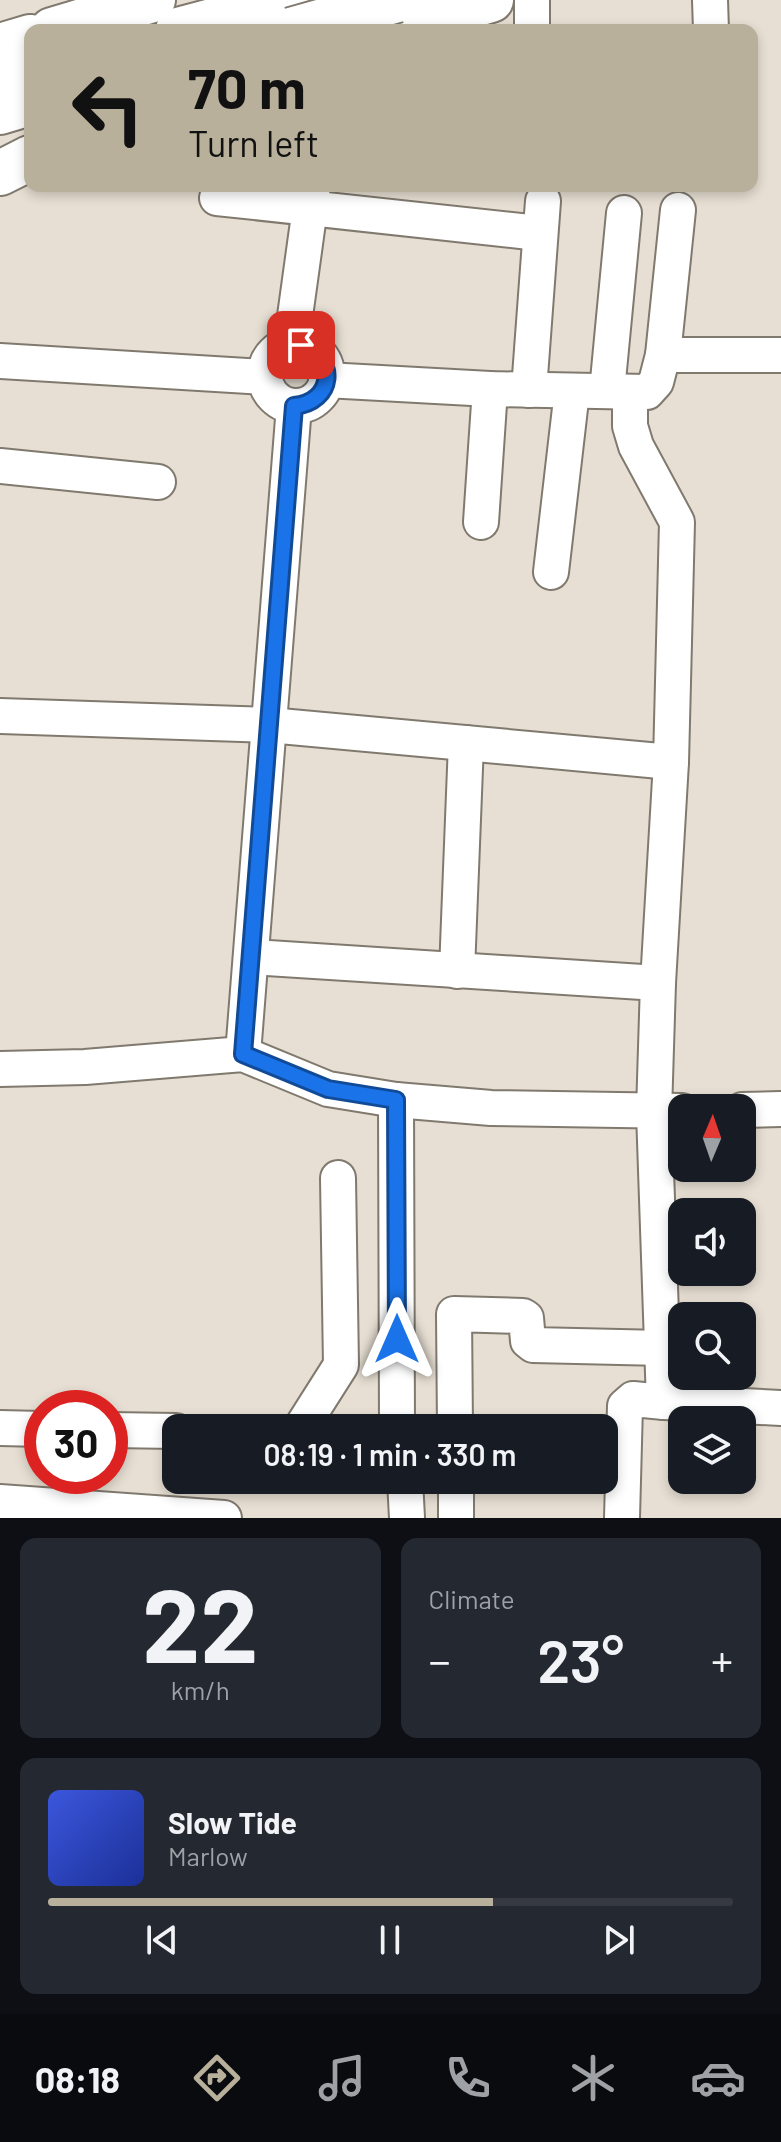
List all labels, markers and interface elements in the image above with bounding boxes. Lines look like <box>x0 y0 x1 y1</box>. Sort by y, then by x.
text: 70 m <box>188 53 306 120</box>
icon: left <box>56 56 160 160</box>
text: Turn left <box>188 121 319 164</box>
pin <box>267 311 335 379</box>
icon: arrive <box>279 323 323 367</box>
north arrow <box>668 1094 756 1182</box>
map controls <box>668 1094 756 1494</box>
button: sound <box>668 1198 756 1286</box>
position arrow <box>355 1297 439 1381</box>
button: search <box>668 1302 756 1390</box>
speed limit sign: 30 <box>24 1390 128 1494</box>
button: layers <box>668 1406 756 1494</box>
text: 08:19 · 1 min · 330 m <box>264 1436 516 1472</box>
text: 22 <box>142 1559 258 1684</box>
text: Climate <box>429 1583 515 1614</box>
text: 23° <box>537 1623 624 1695</box>
text: − <box>429 1633 451 1686</box>
text: + <box>711 1633 733 1686</box>
text: km/h <box>171 1674 230 1705</box>
text: Slow Tide <box>168 1804 297 1840</box>
text: Marlow <box>168 1840 248 1871</box>
icon: previous <box>140 1918 184 1962</box>
icon: pause <box>368 1918 412 1962</box>
icon: next <box>597 1918 641 1962</box>
icon: directions <box>189 2050 245 2106</box>
icon: music <box>314 2050 370 2106</box>
icon: phone <box>440 2050 496 2106</box>
icon: climate <box>565 2050 621 2106</box>
icon: car <box>690 2050 746 2106</box>
text: 08:18 <box>35 2057 120 2100</box>

